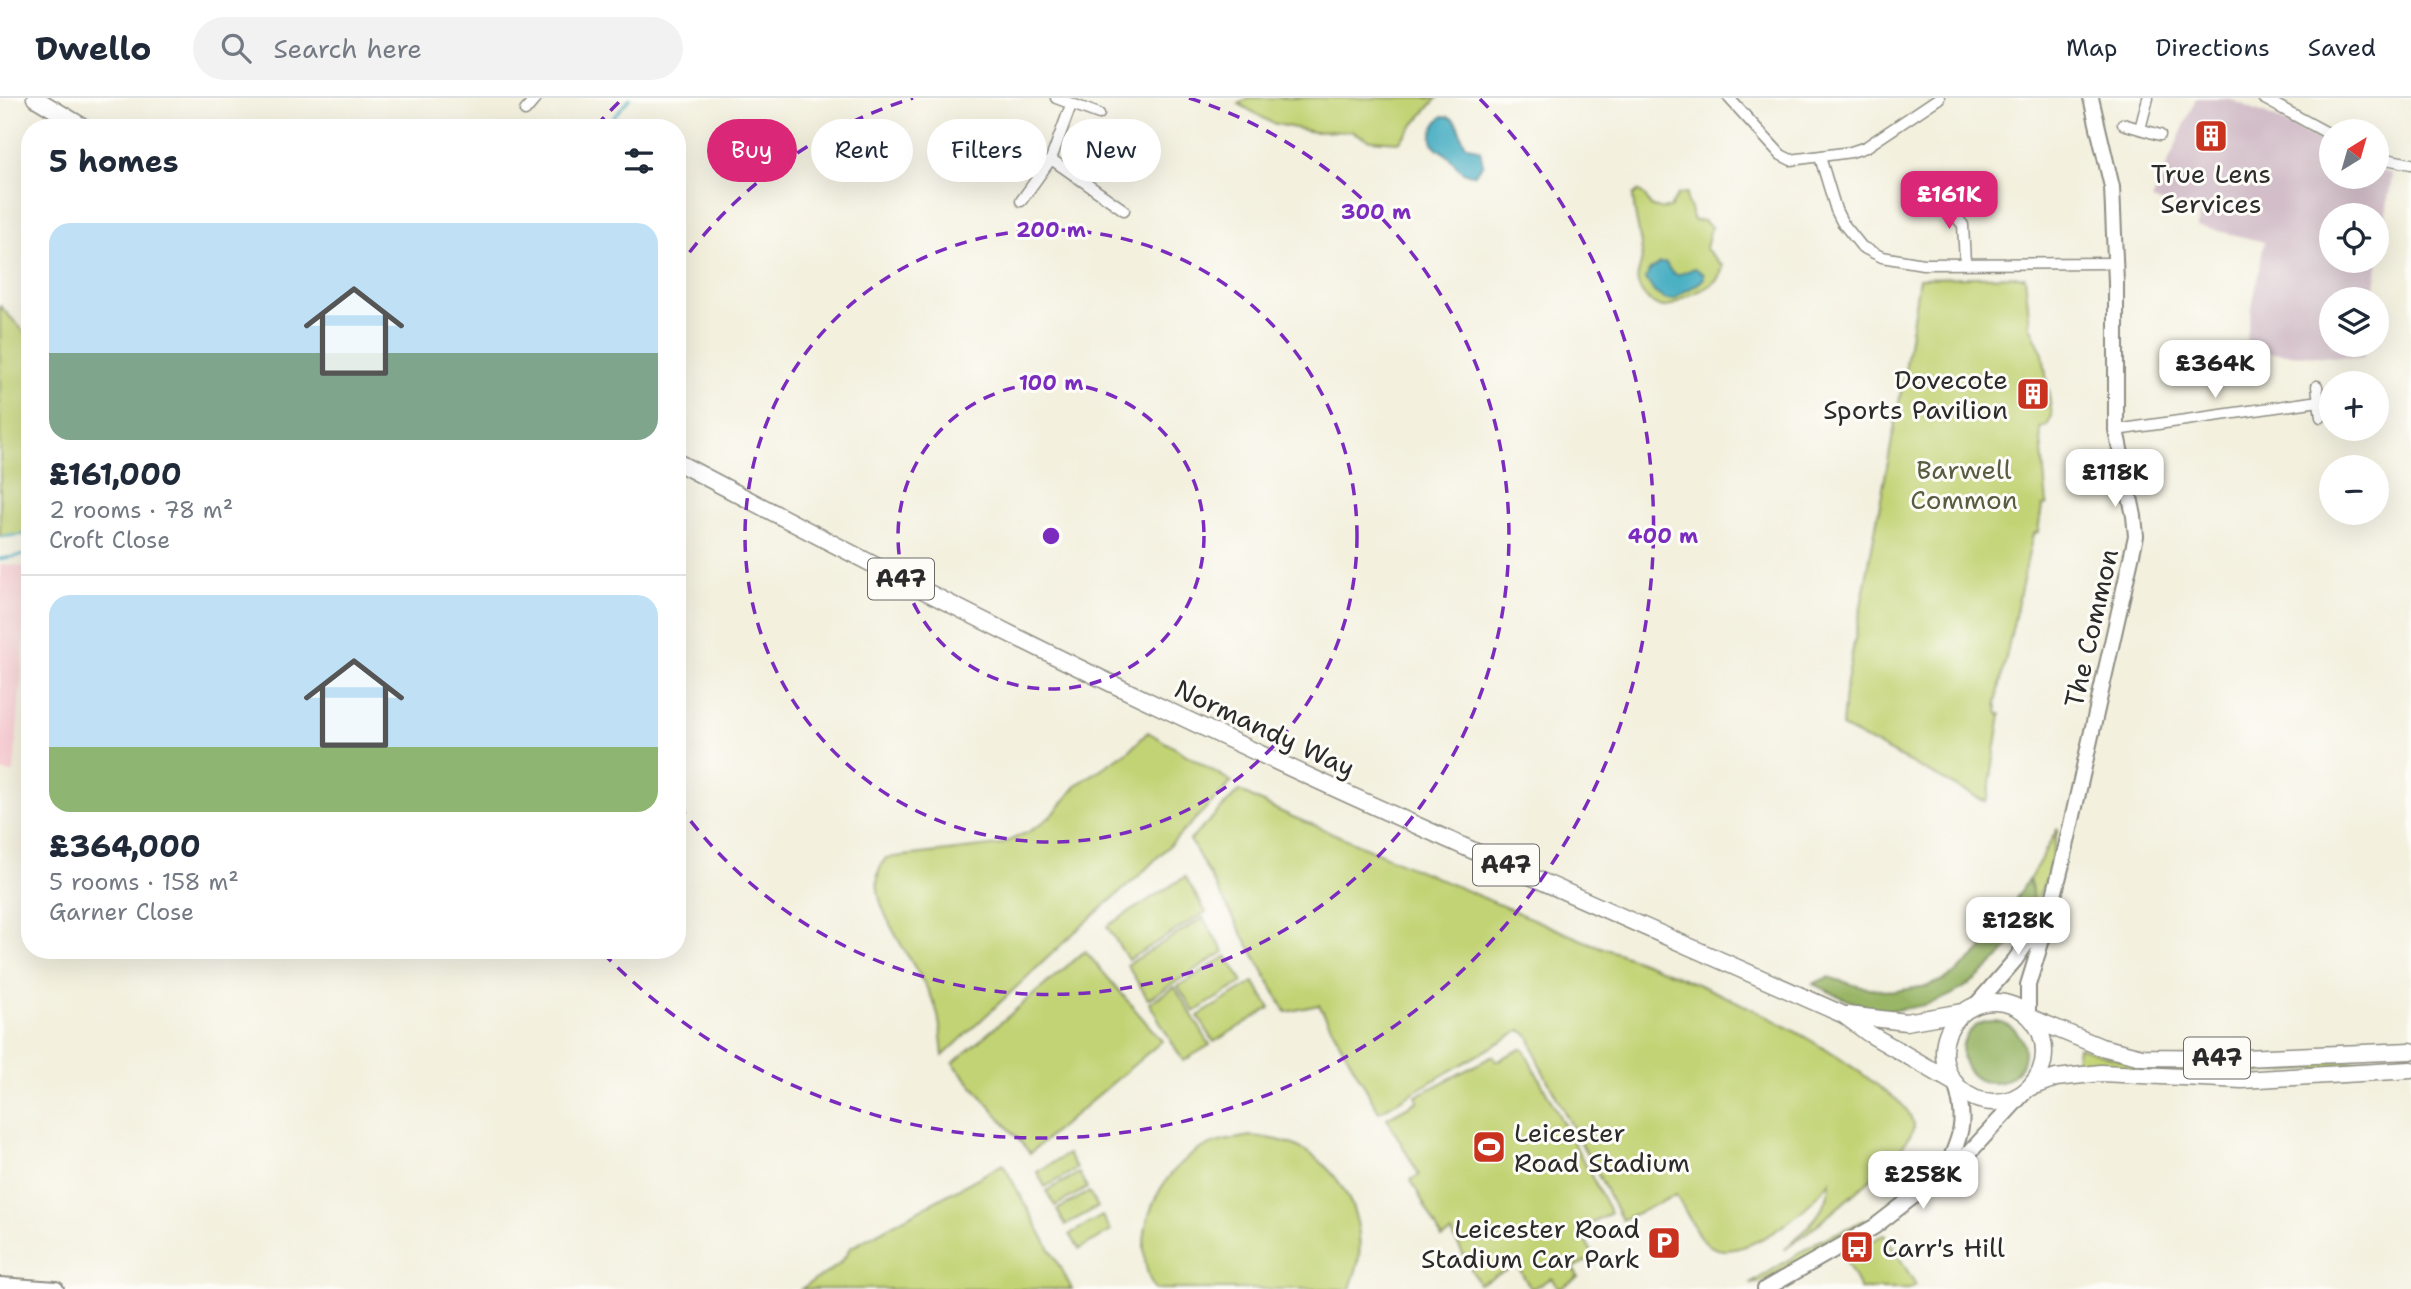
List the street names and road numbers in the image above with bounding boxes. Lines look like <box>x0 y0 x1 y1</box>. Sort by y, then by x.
street label: The Common <box>2056 545 2126 711</box>
road number: A47 <box>868 558 934 600</box>
street label: Normandy Way <box>1169 671 1361 785</box>
road number: A47 <box>1473 844 1539 886</box>
road number: A47 <box>2184 1038 2250 1078</box>

